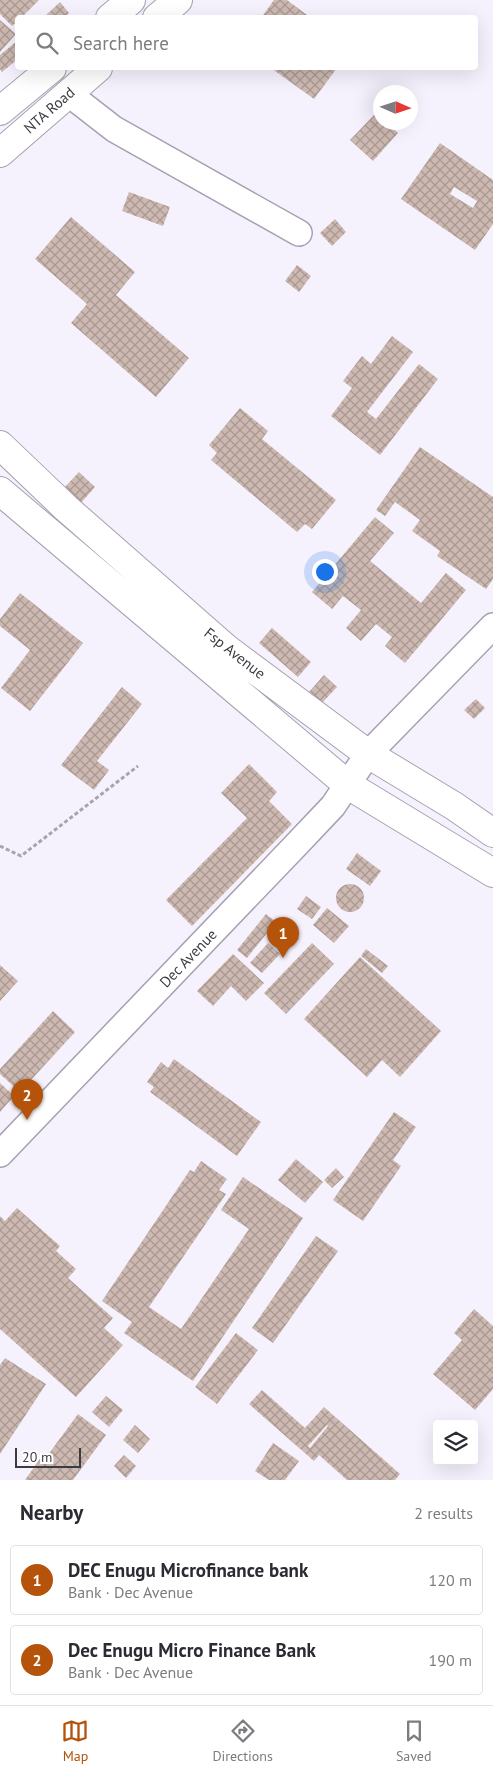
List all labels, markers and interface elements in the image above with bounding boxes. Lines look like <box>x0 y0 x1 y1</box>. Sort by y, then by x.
search box <box>15 15 478 70</box>
icon: search <box>33 29 61 57</box>
text: Search here <box>73 31 169 55</box>
street label: NTA Road <box>20 83 78 137</box>
north arrow <box>373 85 418 130</box>
your location <box>312 559 338 585</box>
street label: Fsp Avenue <box>201 623 269 683</box>
pin: 1 <box>267 917 299 958</box>
street label: Dec Avenue <box>155 925 221 991</box>
pin: 2 <box>11 1079 43 1120</box>
map controls <box>433 1420 478 1465</box>
button: layers <box>433 1420 478 1465</box>
scale bar <box>15 1445 81 1468</box>
text: 20 m <box>22 1448 52 1466</box>
text: Nearby <box>20 1499 83 1526</box>
text: 2 results <box>414 1503 473 1523</box>
text: DEC Enugu Microfinance bank <box>68 1558 308 1582</box>
text: 1 <box>32 1570 42 1590</box>
text: 120 m <box>429 1570 472 1590</box>
text: Bank · Dec Avenue <box>68 1582 193 1602</box>
text: Dec Enugu Micro Finance Bank <box>68 1638 316 1662</box>
text: 2 <box>32 1650 42 1670</box>
text: 190 m <box>429 1650 472 1670</box>
text: Bank · Dec Avenue <box>68 1662 193 1682</box>
tab: Map <box>61 1717 89 1765</box>
tab: Directions <box>212 1717 273 1765</box>
tab: Saved <box>396 1717 432 1765</box>

